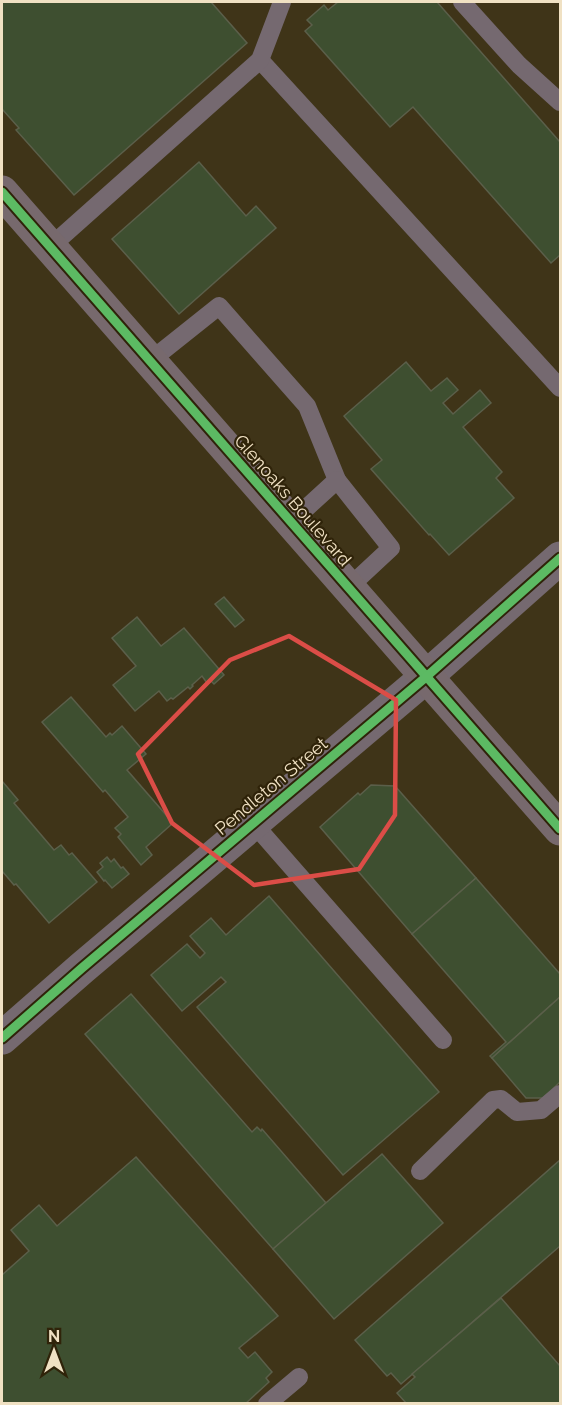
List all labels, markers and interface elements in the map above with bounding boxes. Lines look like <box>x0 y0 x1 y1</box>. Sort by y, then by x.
street label: Glenoaks Boulevard <box>230 430 356 570</box>
street label: Pendleton Street <box>211 733 331 839</box>
north arrow <box>24 1321 84 1381</box>
text: N <box>48 1327 60 1346</box>

